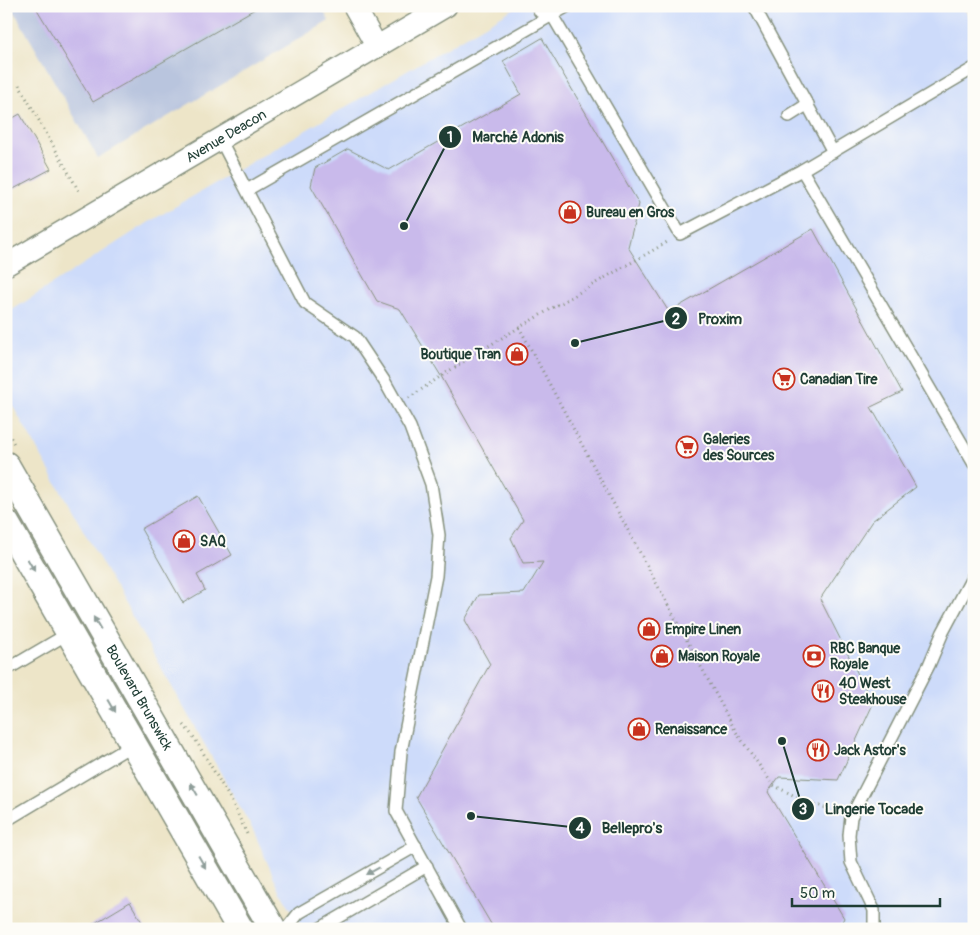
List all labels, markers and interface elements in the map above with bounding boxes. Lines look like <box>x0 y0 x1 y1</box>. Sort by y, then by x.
street label: Avenue Deacon <box>182 105 269 166</box>
callout: Marché Adonis <box>437 122 574 152</box>
text: 1 <box>447 128 453 147</box>
text: Marché Adonis <box>472 128 564 147</box>
shop icon: Bureau en Gros <box>558 200 582 224</box>
place label: Bureau en Gros <box>586 204 675 221</box>
callout: Proxim <box>663 303 752 333</box>
text: 2 <box>672 310 680 329</box>
text: Proxim <box>698 310 742 329</box>
shop icon: Boutique Tran <box>505 342 529 366</box>
place label: Boutique Tran <box>420 346 501 363</box>
supermarket icon: Canadian Tire <box>772 367 796 391</box>
place label: Canadian Tire <box>800 371 879 388</box>
place label: Galeries des Sources <box>703 431 775 464</box>
supermarket icon: Galeries des Sources <box>675 435 699 459</box>
shop icon: SAQ <box>172 529 196 553</box>
place label: SAQ <box>200 533 226 550</box>
one-way arrow <box>26 559 35 572</box>
one-way arrow <box>93 617 102 630</box>
shop icon: Empire Linen <box>637 617 661 641</box>
place label: Empire Linen <box>665 621 741 638</box>
place label: RBC Banque Royale <box>830 640 901 673</box>
street label: Boulevard Brunswick <box>103 641 177 753</box>
shop icon: Maison Royale <box>650 644 674 668</box>
bank icon: RBC Banque Royale <box>802 644 826 668</box>
place label: Maison Royale <box>678 648 761 665</box>
place label: 40 West Steakhouse <box>839 675 907 708</box>
restaurant icon: 40 West Steakhouse <box>811 679 835 703</box>
one-way arrow <box>107 700 116 713</box>
shop icon: Renaissance <box>627 717 651 741</box>
place label: Renaissance <box>655 721 728 738</box>
restaurant icon: Jack Astor's <box>806 738 830 762</box>
place label: Jack Astor's <box>834 742 906 759</box>
one-way arrow <box>189 783 198 796</box>
callout: Lingerie Tocade <box>790 794 933 824</box>
text: 3 <box>799 800 807 819</box>
text: Lingerie Tocade <box>825 800 924 819</box>
callout: Bellepro's <box>567 813 672 843</box>
text: 4 <box>576 819 585 838</box>
text: Bellepro's <box>602 819 662 838</box>
one-way arrow <box>197 855 206 868</box>
one-way arrow <box>367 866 380 875</box>
scale bar <box>792 875 940 907</box>
text: 50 m <box>800 884 835 903</box>

